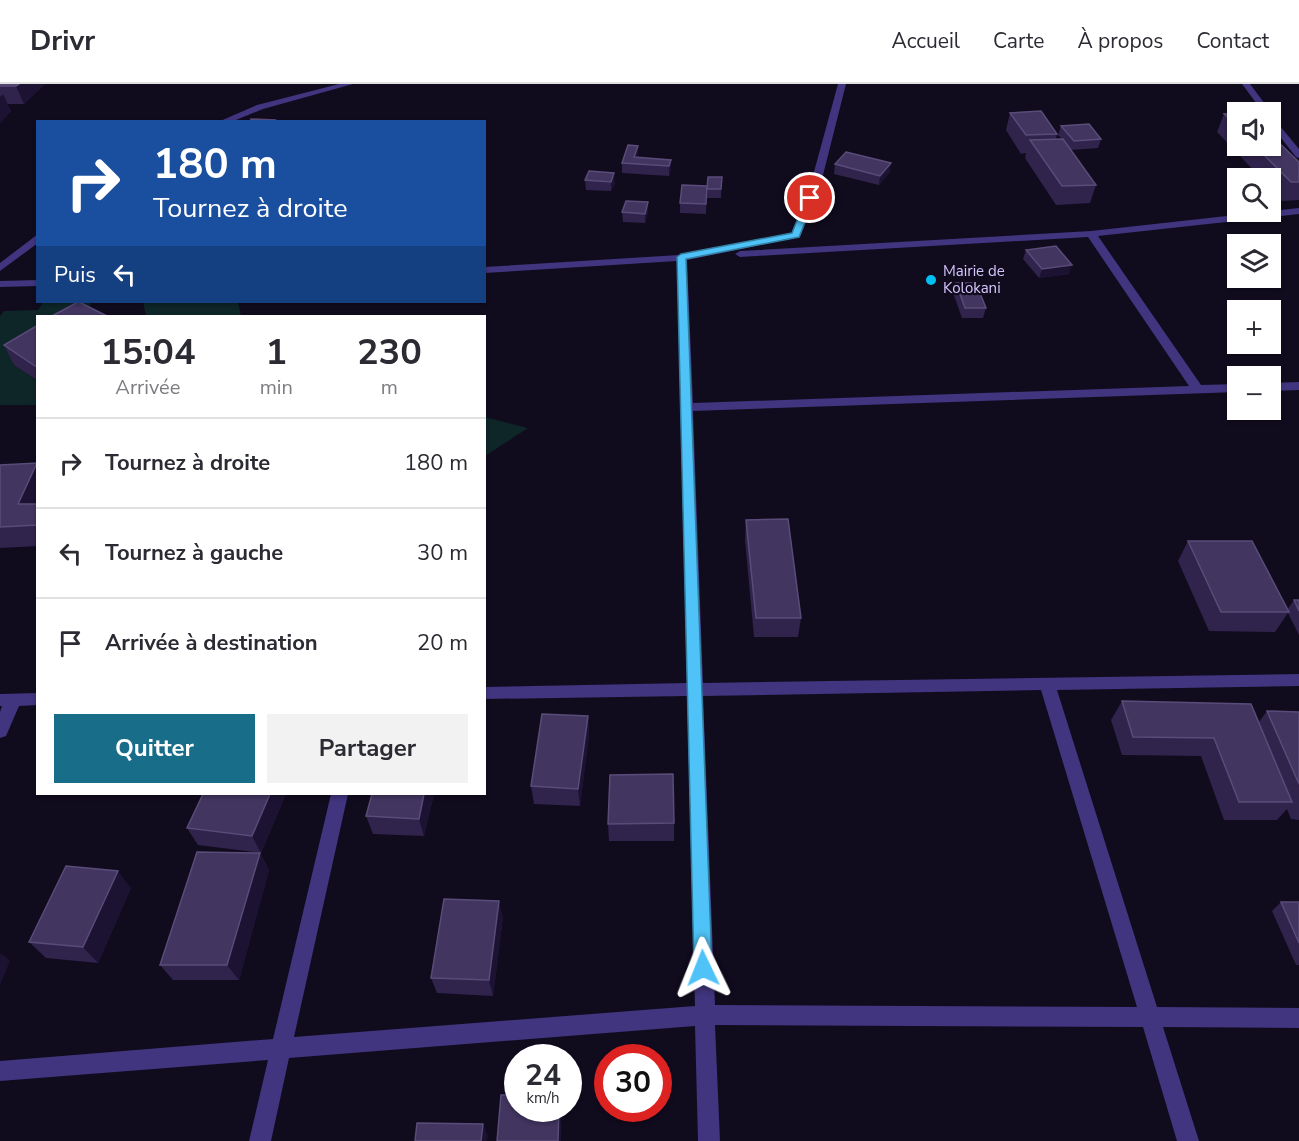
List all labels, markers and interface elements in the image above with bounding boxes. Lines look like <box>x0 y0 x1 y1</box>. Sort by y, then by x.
text: Drivr <box>30 22 95 60</box>
text: Accueil <box>891 27 960 55</box>
text: Carte <box>993 27 1044 55</box>
text: À propos <box>1077 27 1163 55</box>
text: Contact <box>1196 27 1269 55</box>
map controls <box>1227 102 1281 420</box>
button: sound <box>1227 102 1281 156</box>
text: 180 m <box>153 136 277 193</box>
icon: right <box>54 144 132 222</box>
button: search <box>1227 168 1281 222</box>
pin <box>784 172 835 223</box>
icon: arrive <box>793 181 826 214</box>
text: Tournez à droite <box>153 190 348 227</box>
button: layers <box>1227 234 1281 288</box>
icon: left <box>108 258 141 291</box>
text: Puis <box>54 260 96 290</box>
place label: Mairie de Kolokani <box>943 261 1005 298</box>
marker: Mairie de Kolokani <box>924 273 938 287</box>
button: + <box>1227 300 1281 354</box>
text: 15:04 <box>100 328 196 377</box>
text: 1 <box>265 328 287 377</box>
text: 230 <box>357 328 422 377</box>
button: − <box>1227 366 1281 420</box>
text: Arrivée <box>115 374 180 401</box>
text: min <box>260 374 293 401</box>
text: m <box>381 374 398 401</box>
icon: right <box>54 447 87 480</box>
text: Tournez à droite <box>105 448 270 478</box>
text: 180 m <box>404 448 468 478</box>
icon: left <box>54 537 87 570</box>
text: Tournez à gauche <box>105 538 283 568</box>
text: 30 m <box>417 538 468 568</box>
icon: arrive <box>54 627 87 660</box>
text: Arrivée à destination <box>105 628 318 658</box>
text: 20 m <box>417 628 468 658</box>
button: Quitter <box>54 714 255 783</box>
button: Partager <box>267 714 468 783</box>
position arrow <box>671 936 735 1000</box>
speed limit sign: 30 <box>594 1044 672 1122</box>
text: 24 <box>525 1055 561 1096</box>
text: km/h <box>526 1088 560 1108</box>

